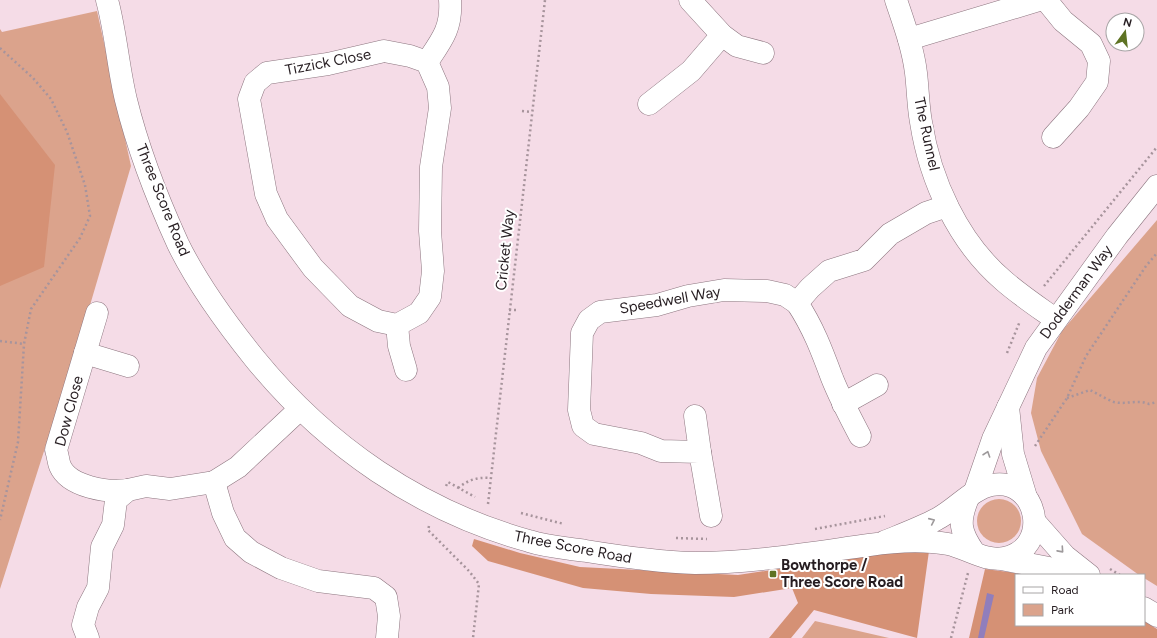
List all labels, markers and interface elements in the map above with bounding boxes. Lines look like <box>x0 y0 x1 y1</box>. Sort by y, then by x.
north arrow <box>1105 12 1145 52</box>
text: N <box>1122 15 1133 30</box>
street label: Tizzick Close <box>284 45 372 79</box>
street label: The Runnel <box>910 96 944 172</box>
street label: Three Score Road <box>132 141 194 259</box>
street label: Cricket Way <box>492 208 518 291</box>
street label: Dodderman Way <box>1036 241 1116 342</box>
street label: Speedwell Way <box>618 282 722 318</box>
street label: Dow Close <box>51 374 87 448</box>
one-way arrow <box>982 451 991 458</box>
one-way arrow <box>928 518 936 526</box>
street label: Three Score Road <box>513 527 633 567</box>
one-way arrow <box>1056 546 1063 553</box>
place label: Bowthorpe / Three Score Road <box>781 556 903 591</box>
marker: Bowthorpe / Three Score Road <box>768 569 778 579</box>
legend <box>1015 574 1145 626</box>
text: Road <box>1051 583 1079 597</box>
text: Park <box>1051 603 1074 617</box>

